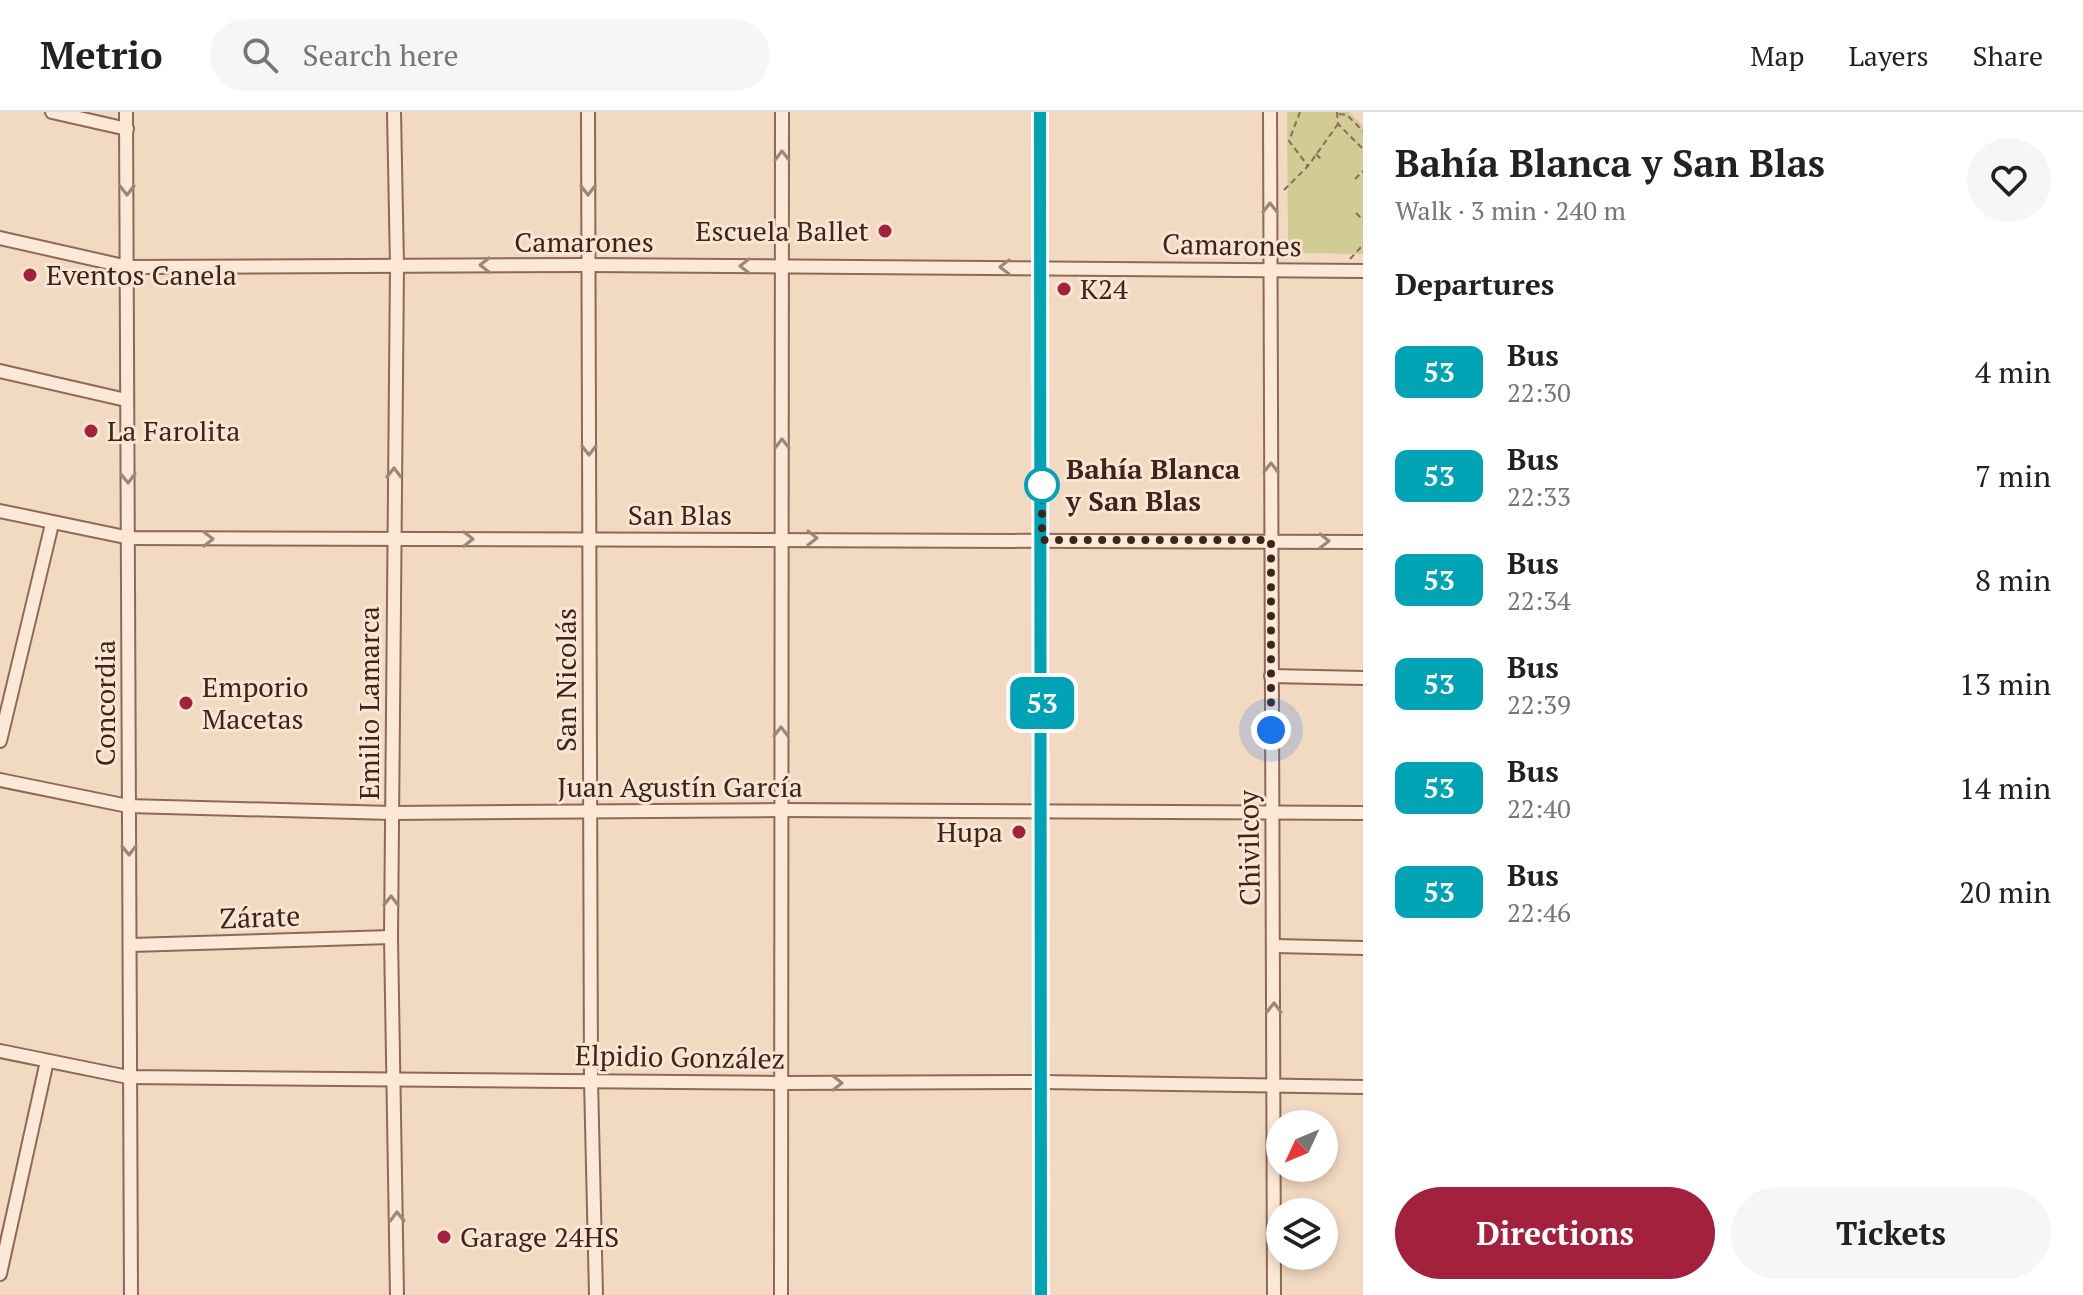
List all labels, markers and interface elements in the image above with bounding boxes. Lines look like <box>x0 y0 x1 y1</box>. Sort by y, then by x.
search box <box>210 19 770 91</box>
text: Metrio <box>40 30 162 80</box>
icon: search <box>238 33 282 77</box>
text: Search here <box>302 35 459 75</box>
text: Map <box>1750 37 1804 74</box>
text: Layers <box>1848 37 1929 74</box>
text: Share <box>1973 37 2043 74</box>
text: Bahía Blanca y San Blas <box>1395 138 1825 188</box>
button: heart <box>1967 138 2051 222</box>
one-way arrow <box>773 149 791 162</box>
one-way arrow <box>118 184 136 197</box>
one-way arrow <box>579 184 597 197</box>
text: Walk · 3 min · 240 m <box>1395 193 1626 227</box>
one-way arrow <box>1261 201 1279 214</box>
place label: Escuela Ballet <box>695 212 870 249</box>
marker: Escuela Ballet <box>876 222 894 240</box>
street label: Camarones <box>514 223 654 260</box>
street label: Camarones <box>1162 225 1302 264</box>
place label: Eventos Canela <box>46 256 237 293</box>
one-way arrow <box>478 257 491 274</box>
one-way arrow <box>738 257 751 275</box>
one-way arrow <box>998 258 1011 276</box>
text: Departures <box>1395 264 1554 304</box>
marker: Eventos Canela <box>21 266 39 284</box>
place label: K24 <box>1080 270 1128 307</box>
marker: K24 <box>1055 280 1073 298</box>
text: Bus <box>1507 335 1559 375</box>
text: 4 min <box>1975 352 2051 392</box>
text: 53 <box>1423 353 1455 390</box>
text: 22:30 <box>1507 375 1571 409</box>
place label: La Farolita <box>107 412 240 449</box>
marker: La Farolita <box>82 422 100 440</box>
one-way arrow <box>773 437 791 450</box>
text: Bus <box>1507 439 1559 479</box>
one-way arrow <box>580 444 598 457</box>
place label: Bahía Blanca y San Blas <box>1065 450 1241 519</box>
text: 7 min <box>1975 456 2051 496</box>
text: 53 <box>1423 457 1455 494</box>
one-way arrow <box>1262 461 1280 474</box>
one-way arrow <box>385 466 403 479</box>
marker: Bahía Blanca y San Blas <box>1025 468 1059 502</box>
one-way arrow <box>120 472 137 485</box>
text: 22:33 <box>1507 479 1571 513</box>
street label: San Blas <box>628 496 732 533</box>
one-way arrow <box>806 529 819 547</box>
one-way arrow <box>202 530 215 547</box>
one-way arrow <box>462 531 475 548</box>
one-way arrow <box>1318 532 1331 550</box>
text: Bus <box>1507 543 1559 583</box>
text: 8 min <box>1975 560 2051 600</box>
text: 53 <box>1423 561 1455 598</box>
text: 22:34 <box>1507 583 1571 617</box>
street label: Emilio Lamarca <box>350 606 387 800</box>
street label: San Nicolás <box>547 608 584 752</box>
street label: Concordia <box>86 640 123 766</box>
text: Bus <box>1507 647 1559 687</box>
text: 13 min <box>1959 664 2051 704</box>
text: 53 <box>1423 665 1455 702</box>
place label: Emporio Macetas <box>202 668 308 737</box>
line badge: 53 <box>1006 677 1078 729</box>
text: 53 <box>1026 684 1058 721</box>
text: 22:39 <box>1507 687 1571 721</box>
marker: Emporio Macetas <box>177 694 195 712</box>
your location <box>1251 710 1291 750</box>
one-way arrow <box>772 725 790 738</box>
text: Bus <box>1507 751 1559 791</box>
street label: Juan Agustín García <box>557 768 803 805</box>
text: 14 min <box>1959 768 2051 808</box>
text: 53 <box>1423 769 1455 806</box>
street label: Chivilcoy <box>1229 789 1268 906</box>
text: 22:40 <box>1507 791 1571 825</box>
place label: Hupa <box>937 813 1003 850</box>
marker: Hupa <box>1010 823 1028 841</box>
one-way arrow <box>120 844 138 857</box>
text: Bus <box>1507 855 1559 895</box>
text: 20 min <box>1959 872 2051 912</box>
text: 53 <box>1423 873 1455 910</box>
one-way arrow <box>382 894 400 907</box>
text: 22:46 <box>1507 895 1571 929</box>
street label: Zárate <box>219 897 301 936</box>
one-way arrow <box>1265 1001 1283 1014</box>
street label: Elpidio González <box>575 1036 785 1077</box>
one-way arrow <box>831 1074 844 1092</box>
north arrow <box>1266 1110 1338 1182</box>
map controls <box>1266 1110 1338 1270</box>
button: Directions <box>1395 1187 1715 1279</box>
button: Tickets <box>1731 1187 2051 1279</box>
button: layers <box>1266 1198 1338 1270</box>
one-way arrow <box>388 1210 405 1223</box>
place label: Garage 24HS <box>460 1218 619 1255</box>
marker: Garage 24HS <box>435 1228 453 1246</box>

